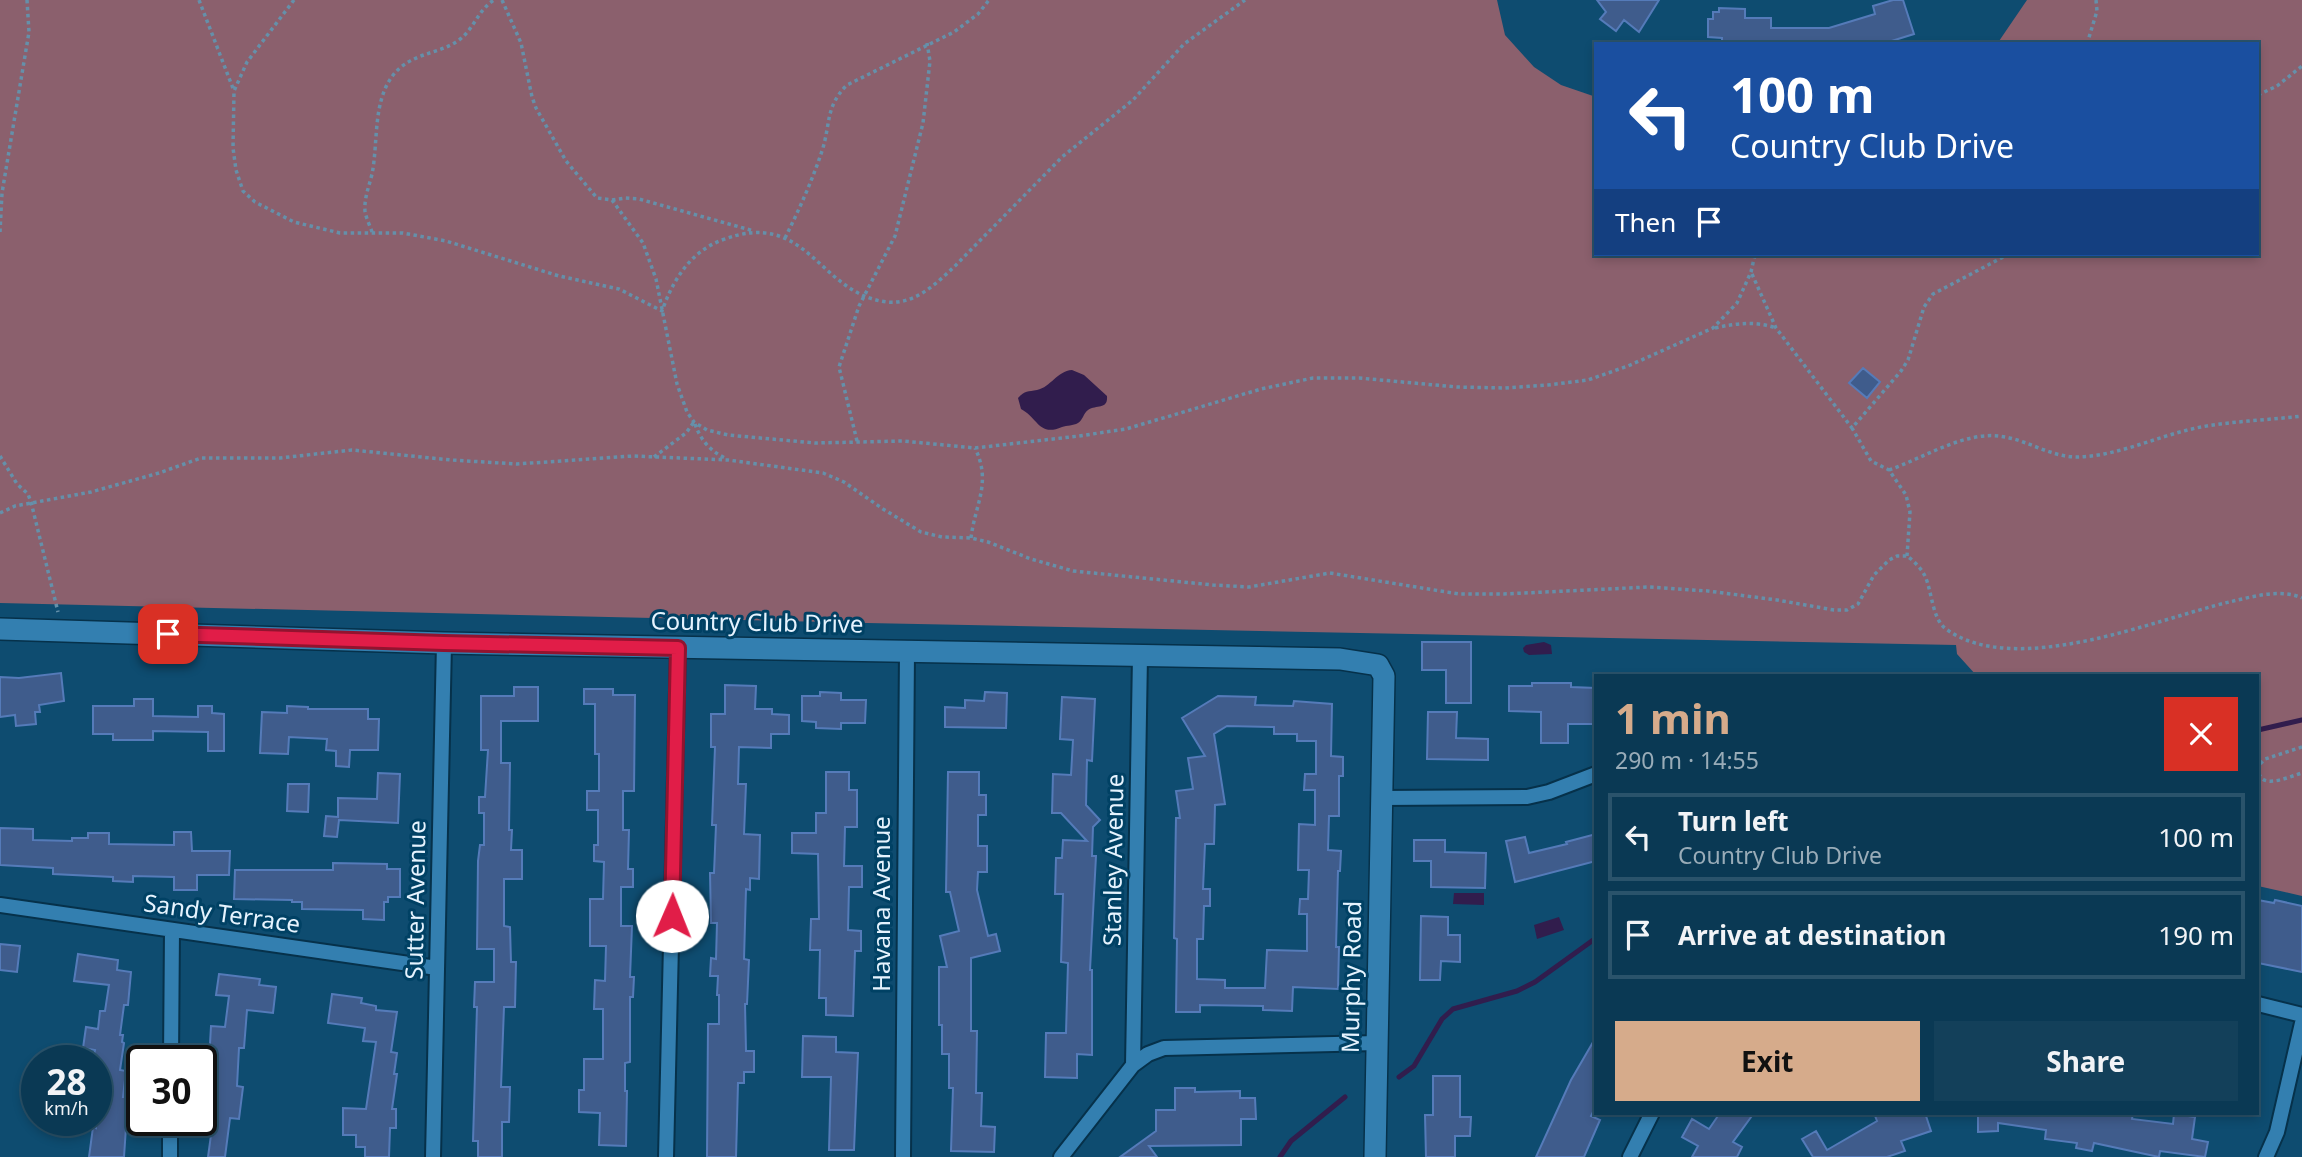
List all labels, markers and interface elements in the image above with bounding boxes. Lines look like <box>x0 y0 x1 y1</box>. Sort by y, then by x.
text: 100 m <box>1730 61 1875 127</box>
icon: left <box>1615 70 1706 161</box>
text: Country Club Drive <box>1730 124 2014 167</box>
icon: arrive <box>1690 203 1728 241</box>
text: Then <box>1615 204 1676 240</box>
street label: Country Club Drive <box>650 603 864 640</box>
pin <box>138 604 198 664</box>
icon: arrive <box>149 615 187 653</box>
text: 1 min <box>1615 689 1731 746</box>
button: close <box>2164 697 2238 771</box>
text: 290 m · 14:55 <box>1615 744 1759 776</box>
street label: Stanley Avenue <box>1095 774 1130 946</box>
text: Turn left <box>1678 803 1789 839</box>
street label: Havana Avenue <box>864 816 897 992</box>
icon: left <box>1619 818 1657 856</box>
text: 100 m <box>2158 819 2234 855</box>
street label: Sutter Avenue <box>397 820 432 980</box>
text: Country Club Drive <box>1678 839 1882 871</box>
position arrow <box>635 879 709 953</box>
street label: Sandy Terrace <box>142 885 303 940</box>
street label: Murphy Road <box>1333 901 1368 1053</box>
icon: arrive <box>1619 916 1657 954</box>
text: Arrive at destination <box>1678 917 1947 953</box>
text: 190 m <box>2158 917 2234 953</box>
button: Exit <box>1615 1021 1920 1101</box>
button: Share <box>1934 1021 2238 1101</box>
speed limit sign: 30 <box>126 1045 217 1136</box>
text: 28 <box>46 1058 87 1105</box>
text: km/h <box>44 1096 89 1120</box>

